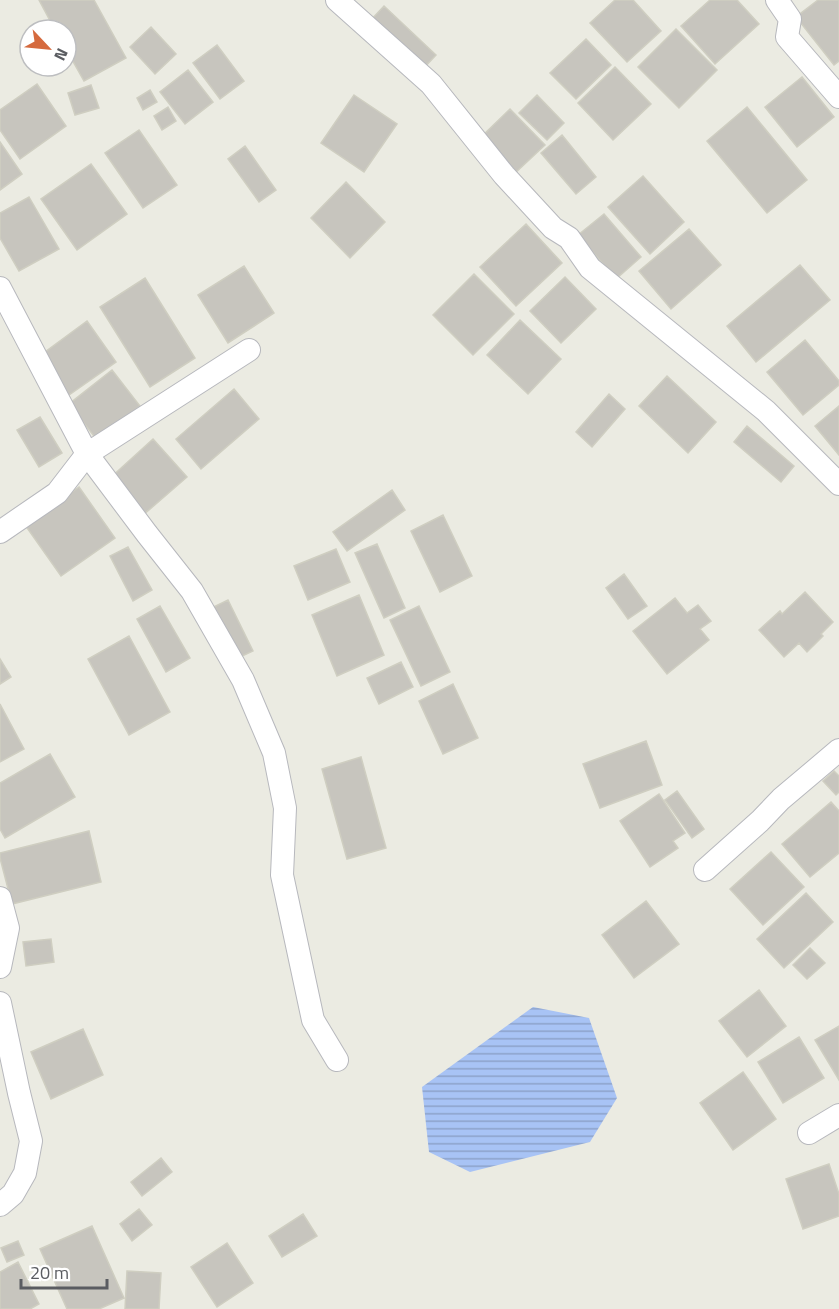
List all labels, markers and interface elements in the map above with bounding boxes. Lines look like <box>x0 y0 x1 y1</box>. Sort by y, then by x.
north arrow <box>18 18 78 78</box>
text: N <box>48 44 75 65</box>
scale bar <box>21 1252 106 1290</box>
text: 20 m <box>30 1259 69 1286</box>

